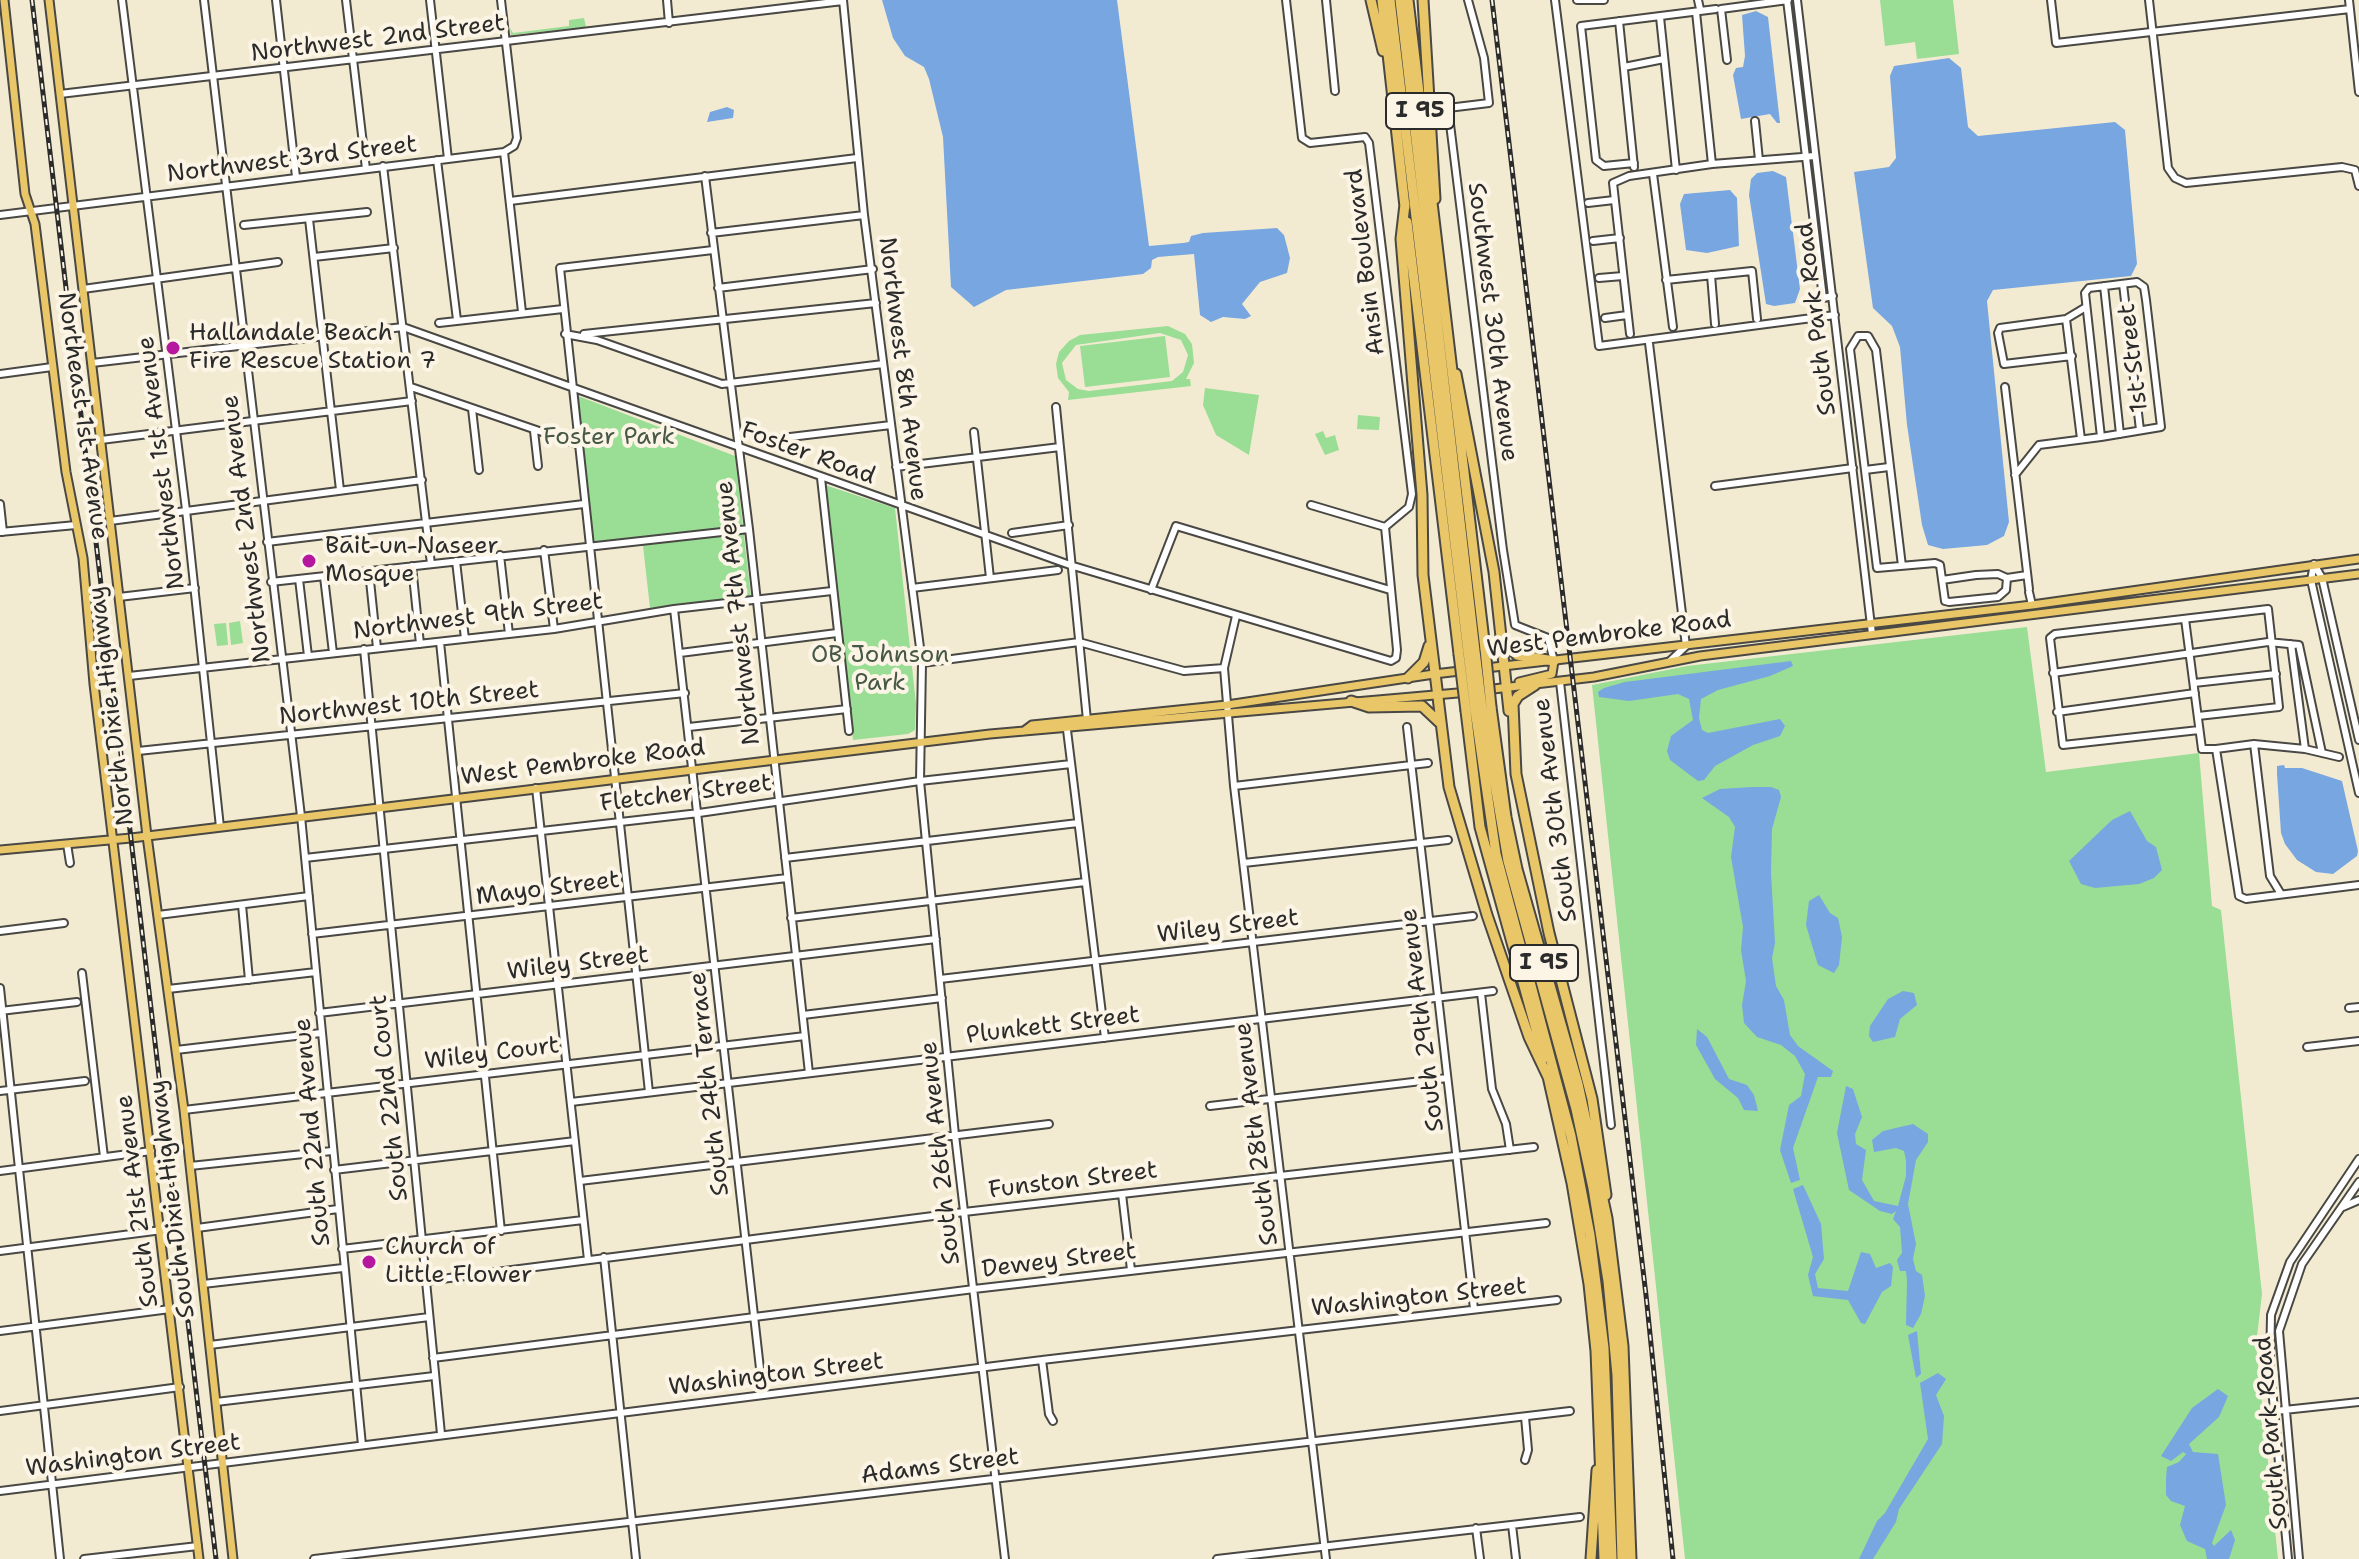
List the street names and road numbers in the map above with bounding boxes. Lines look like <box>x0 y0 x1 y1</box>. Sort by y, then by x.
street label: Northwest 2nd Street <box>249 9 507 69</box>
road number: I 95 <box>1386 93 1454 129</box>
street label: Northwest 3rd Street <box>165 130 419 190</box>
street label: Ansin Boulevard <box>1340 167 1392 357</box>
street label: Southwest 30th Avenue <box>1461 181 1523 463</box>
street label: South Park Road <box>1791 221 1843 417</box>
street label: Northwest 8th Avenue <box>872 235 932 503</box>
street label: Northeast 1st Avenue <box>50 290 114 542</box>
street label: 1st Street <box>2113 302 2155 414</box>
street label: Northwest 1st Avenue <box>132 335 192 591</box>
street label: Northwest 2nd Avenue <box>216 393 278 665</box>
street label: Foster Road <box>737 416 879 492</box>
street label: Northwest 7th Avenue <box>711 479 767 747</box>
street label: North Dixie Highway <box>83 585 141 827</box>
street label: Northwest 9th Street <box>351 587 605 647</box>
street label: West Pembroke Road <box>1485 606 1733 664</box>
street label: Northwest 10th Street <box>278 676 540 732</box>
street label: South 30th Avenue <box>1528 696 1584 924</box>
street label: West Pembroke Road <box>459 734 707 792</box>
street label: Fletcher Street <box>599 769 773 819</box>
street label: Mayo Street <box>475 866 621 912</box>
street label: Wiley Street <box>1156 904 1300 950</box>
street label: South 29th Avenue <box>1395 907 1451 1133</box>
street label: Wiley Street <box>506 941 650 987</box>
road number: I 95 <box>1510 945 1578 981</box>
street label: South 24th Terrace <box>684 970 736 1198</box>
street label: South 22nd Court <box>365 993 415 1203</box>
street label: Plunkett Street <box>965 1001 1141 1051</box>
street label: South 22nd Avenue <box>289 1017 337 1247</box>
street label: South 28th Avenue <box>1229 1021 1285 1247</box>
street label: Wiley Court <box>423 1031 561 1077</box>
street label: South 26th Avenue <box>915 1040 967 1266</box>
street label: South Dixie Highway <box>144 1078 202 1320</box>
street label: South 21st Avenue <box>111 1093 165 1309</box>
street label: Funston Street <box>987 1156 1159 1206</box>
street label: Dewey Street <box>980 1237 1138 1285</box>
street label: Washington Street <box>1310 1272 1528 1324</box>
street label: South Park Road <box>2249 1335 2295 1531</box>
street label: Washington Street <box>667 1348 885 1402</box>
street label: Washington Street <box>24 1429 242 1483</box>
street label: Adams Street <box>859 1443 1021 1491</box>

